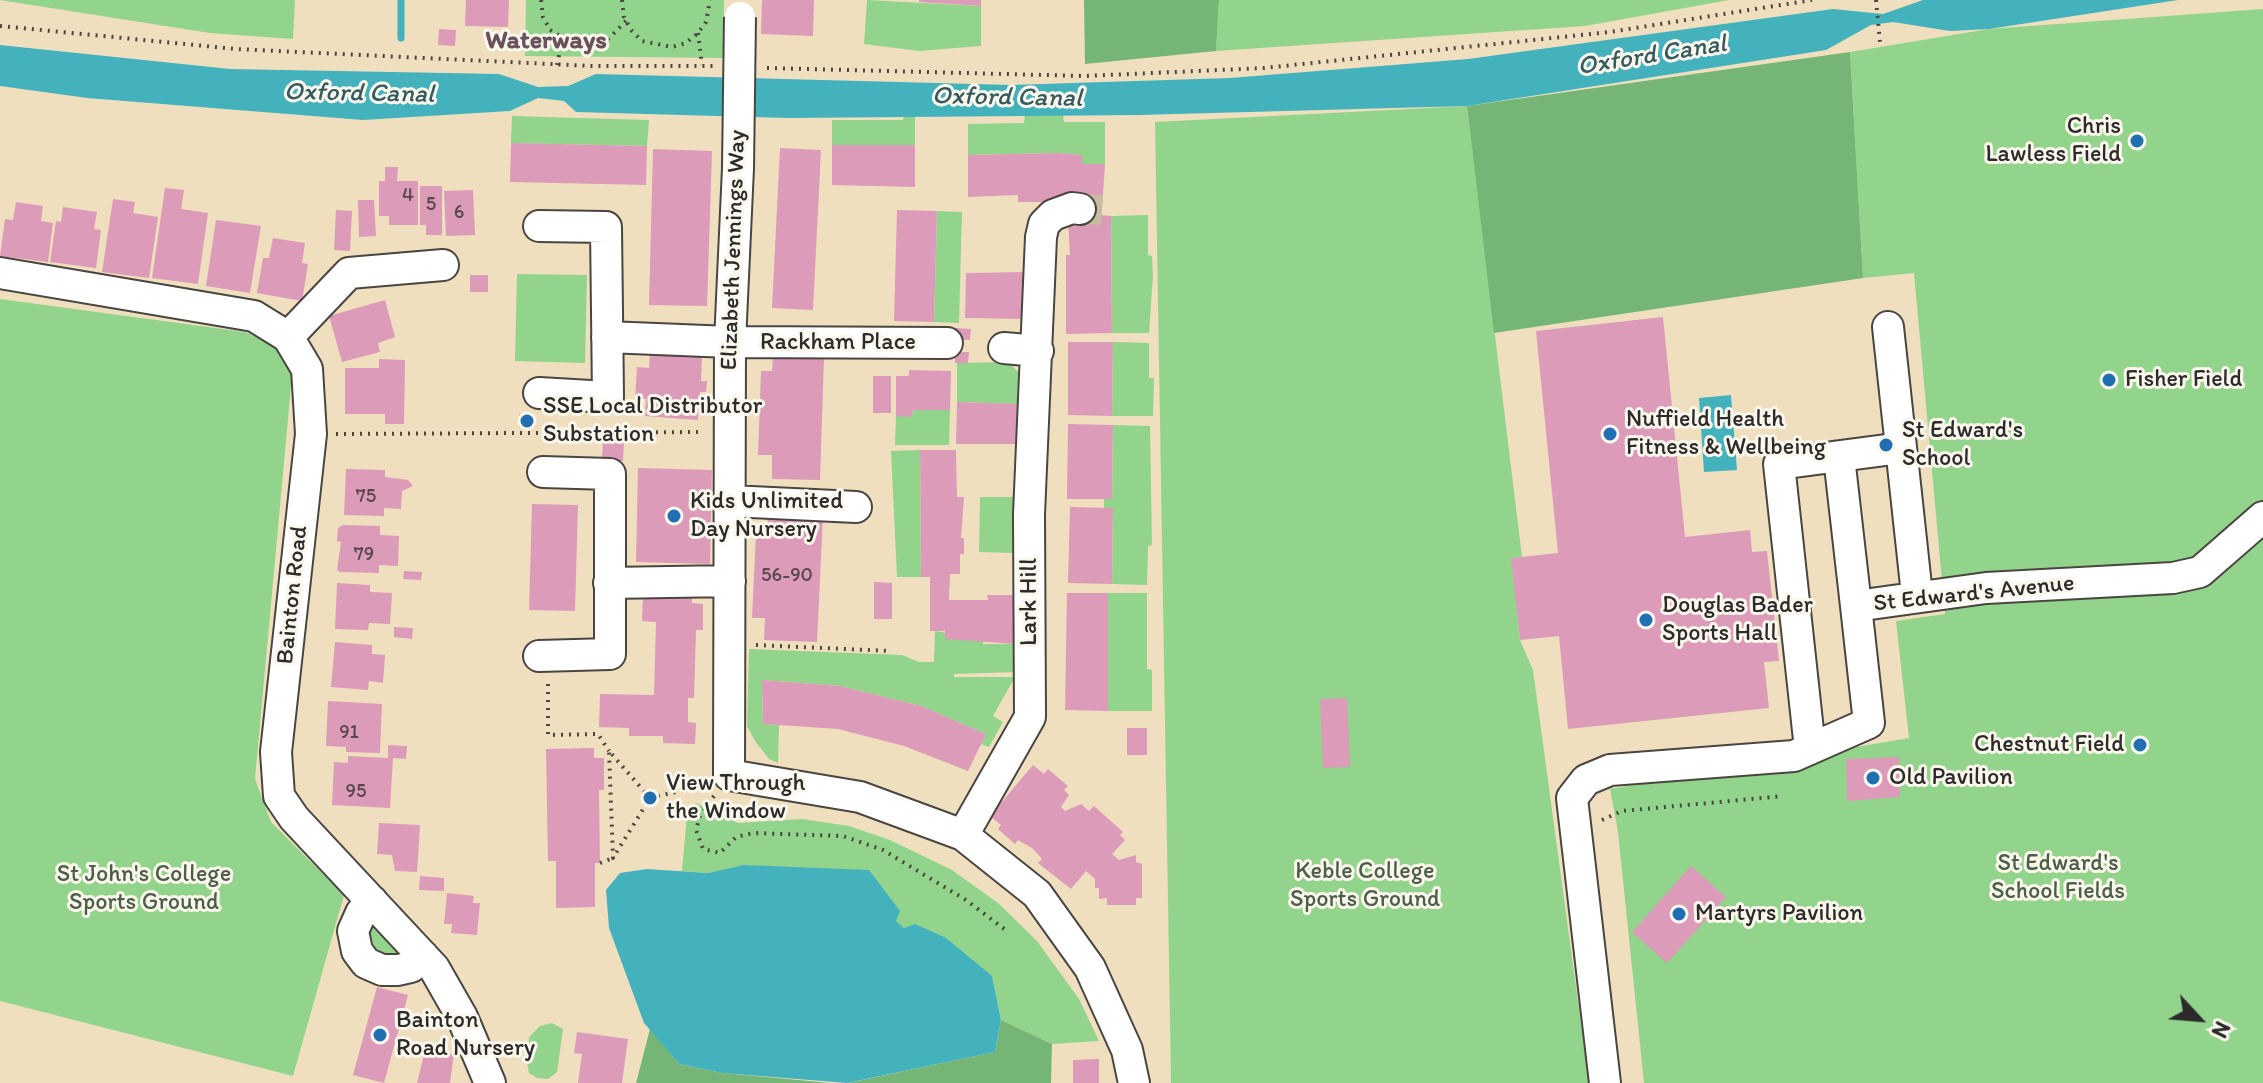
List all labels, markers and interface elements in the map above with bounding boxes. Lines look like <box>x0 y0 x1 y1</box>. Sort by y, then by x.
district label: Waterways <box>485 25 607 57</box>
water label: Oxford Canal <box>1575 29 1729 83</box>
water label: Oxford Canal <box>284 77 434 111</box>
water label: Oxford Canal <box>932 81 1082 115</box>
place label: Chris Lawless Field <box>1985 113 2121 169</box>
street label: Elizabeth Jennings Way <box>715 129 753 371</box>
marker: Chris Lawless Field <box>2128 132 2146 150</box>
house number: 4 <box>402 184 414 208</box>
house number: 5 <box>426 193 436 217</box>
house number: 6 <box>454 201 464 225</box>
street label: Rackham Place <box>760 329 916 357</box>
place label: Fisher Field <box>2125 366 2242 394</box>
marker: Fisher Field <box>2100 371 2118 389</box>
place label: SSE Local Distributor Substation <box>543 393 762 449</box>
place label: Nuffield Health Fitness & Wellbeing <box>1626 406 1826 462</box>
marker: SSE Local Distributor Substation <box>518 412 536 430</box>
place label: St Edward's School <box>1902 417 2023 473</box>
marker: Nuffield Health Fitness & Wellbeing <box>1601 425 1619 443</box>
marker: St Edward's School <box>1877 436 1895 454</box>
house number: 75 <box>356 485 376 509</box>
place label: Kids Unlimited Day Nursery <box>690 488 843 544</box>
marker: Kids Unlimited Day Nursery <box>665 507 683 525</box>
street label: Bainton Road <box>271 524 315 666</box>
house number: 79 <box>354 543 374 567</box>
street label: Lark Hill <box>1016 558 1044 646</box>
house number: 56-90 <box>761 564 813 588</box>
street label: St Edward's Avenue <box>1872 569 2076 619</box>
place label: Douglas Bader Sports Hall <box>1662 592 1813 648</box>
marker: Douglas Bader Sports Hall <box>1637 611 1655 629</box>
house number: 91 <box>339 721 359 745</box>
place label: Chestnut Field <box>1974 731 2124 759</box>
marker: Chestnut Field <box>2131 736 2149 754</box>
place label: Old Pavilion <box>1889 764 2013 792</box>
marker: Old Pavilion <box>1864 769 1882 787</box>
place label: View Through the Window <box>666 770 805 826</box>
house number: 95 <box>346 780 366 804</box>
marker: View Through the Window <box>641 789 659 807</box>
park label: St Edward's School Fields <box>1991 850 2125 906</box>
park label: Keble College Sports Ground <box>1290 858 1440 914</box>
park label: St John's College Sports Ground <box>57 861 231 917</box>
place label: Martyrs Pavilion <box>1695 900 1863 928</box>
marker: Martyrs Pavilion <box>1670 905 1688 923</box>
north arrow <box>2159 979 2239 1059</box>
place label: Bainton Road Nursery <box>396 1007 535 1063</box>
text: N <box>2206 1017 2236 1042</box>
marker: Bainton Road Nursery <box>371 1026 389 1044</box>

